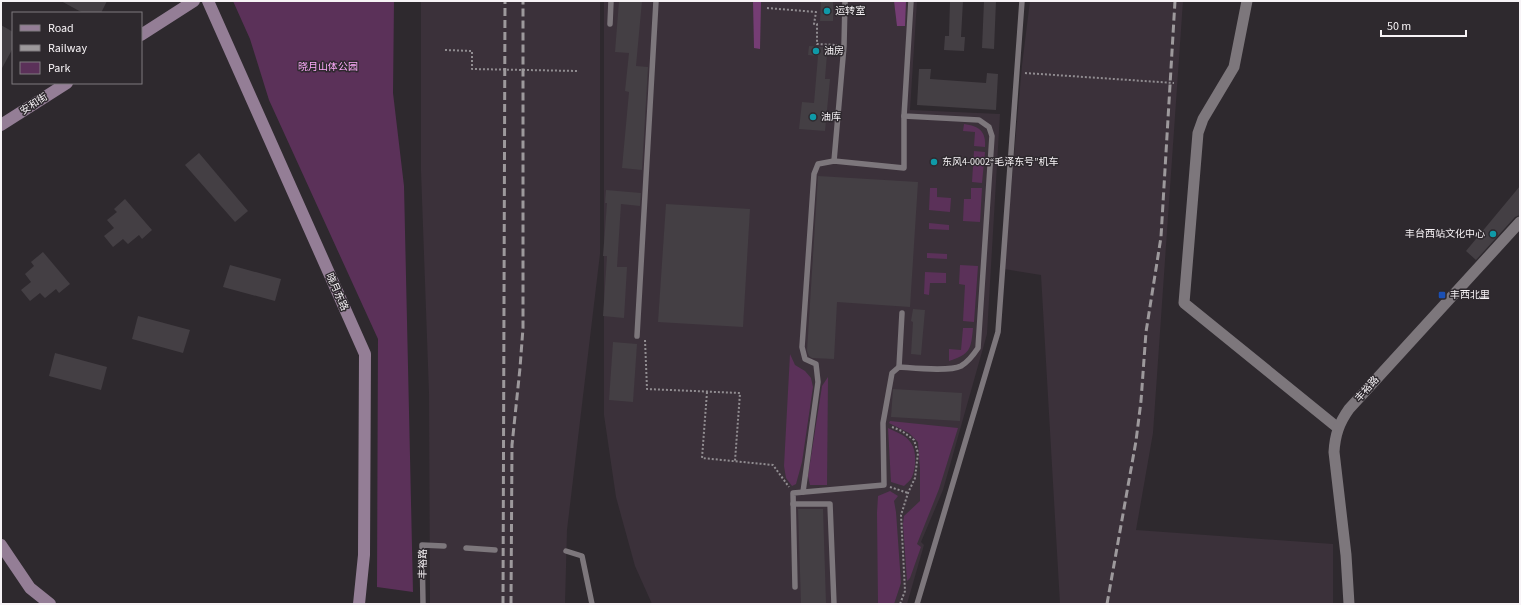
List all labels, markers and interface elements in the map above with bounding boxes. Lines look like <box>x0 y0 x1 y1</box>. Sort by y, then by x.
place label: 运转室 <box>835 4 865 18</box>
marker: 运转室 <box>822 6 832 16</box>
legend <box>12 12 142 84</box>
scale bar <box>1381 12 1466 38</box>
text: 50 m <box>1387 18 1411 35</box>
text: Road <box>48 20 74 37</box>
text: Railway <box>48 40 87 57</box>
place label: 油房 <box>824 44 844 58</box>
marker: 油房 <box>811 46 821 56</box>
text: Park <box>48 60 70 77</box>
park label: 晓月山体公园 <box>298 60 358 74</box>
street label: 安和街 <box>18 90 50 118</box>
place label: 油库 <box>821 110 841 124</box>
marker: 油库 <box>808 112 818 122</box>
place label: 东风4-0002“毛泽东号”机车 <box>942 155 1058 169</box>
marker: 东风4-0002“毛泽东号”机车 <box>929 157 939 167</box>
place label: 丰台西站文化中心 <box>1405 227 1485 241</box>
marker: 丰台西站文化中心 <box>1488 229 1498 239</box>
street label: 晓月东路 <box>322 271 352 313</box>
place label: 丰西北里 <box>1450 288 1490 302</box>
marker: 丰西北里 <box>1437 290 1447 300</box>
street label: 丰裕路 <box>1352 373 1382 405</box>
street label: 丰裕路 <box>416 549 430 579</box>

